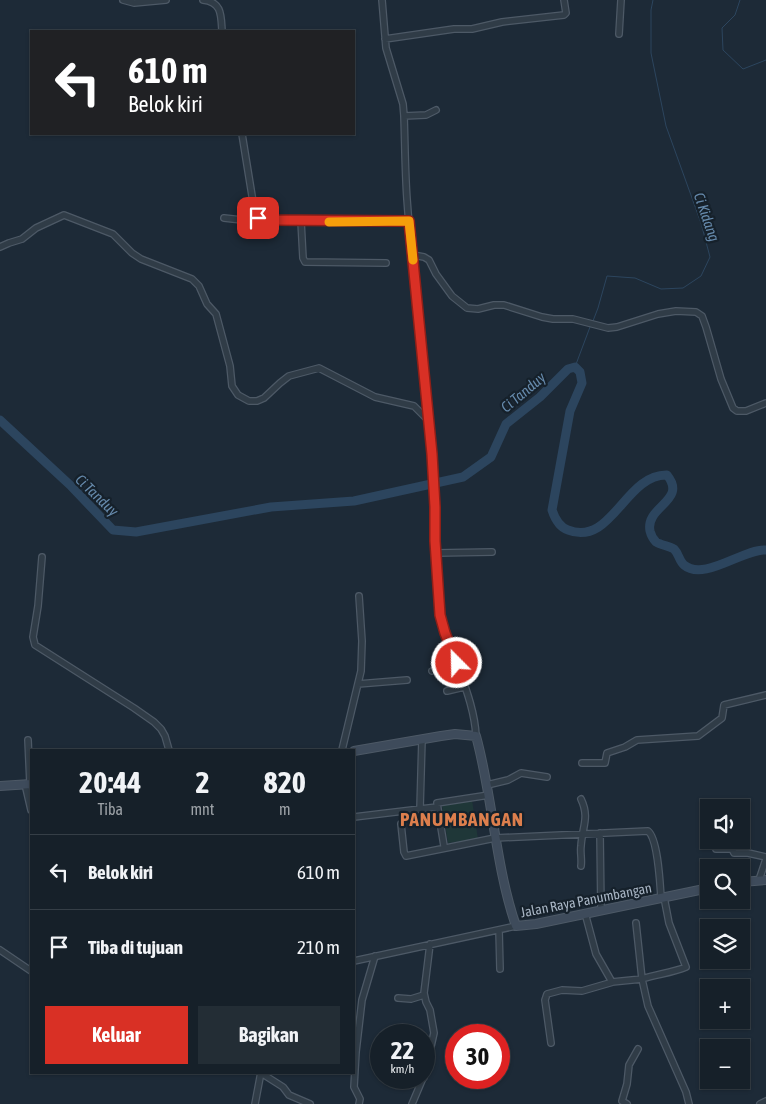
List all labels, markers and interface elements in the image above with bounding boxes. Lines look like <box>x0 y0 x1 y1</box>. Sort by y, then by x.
icon: left <box>45 50 110 115</box>
text: 610 m <box>128 50 207 90</box>
text: Belok kiri <box>128 91 203 117</box>
water label: Ci Kidang <box>691 190 723 244</box>
pin <box>237 197 279 239</box>
icon: arrive <box>244 204 272 232</box>
water label: Ci Tanduy <box>497 368 549 415</box>
water label: Ci Tanduy <box>72 471 122 520</box>
position arrow <box>430 636 482 688</box>
text: 20:44 <box>79 765 141 799</box>
text: 2 <box>195 765 210 799</box>
text: 820 <box>264 765 306 799</box>
map controls <box>700 799 750 1089</box>
button: sound <box>700 799 750 849</box>
text: Tiba <box>98 800 123 818</box>
text: mnt <box>191 800 214 818</box>
text: m <box>279 800 290 818</box>
district label: PANUMBANGAN <box>400 808 524 830</box>
icon: left <box>45 858 73 886</box>
button: search <box>700 859 750 909</box>
text: Belok kiri <box>88 861 153 883</box>
text: 610 m <box>297 861 340 883</box>
street label: Jalan Raya Panumbangan <box>519 879 653 921</box>
button: layers <box>700 919 750 969</box>
icon: arrive <box>45 933 73 961</box>
text: Tiba di tujuan <box>88 936 183 958</box>
text: 210 m <box>297 936 340 958</box>
button: + <box>700 979 750 1029</box>
button: Keluar <box>45 1006 188 1064</box>
button: Bagikan <box>198 1006 340 1064</box>
speed limit sign: 30 <box>445 1024 510 1089</box>
text: 22 <box>391 1036 414 1064</box>
button: − <box>700 1039 750 1089</box>
text: km/h <box>391 1062 414 1076</box>

